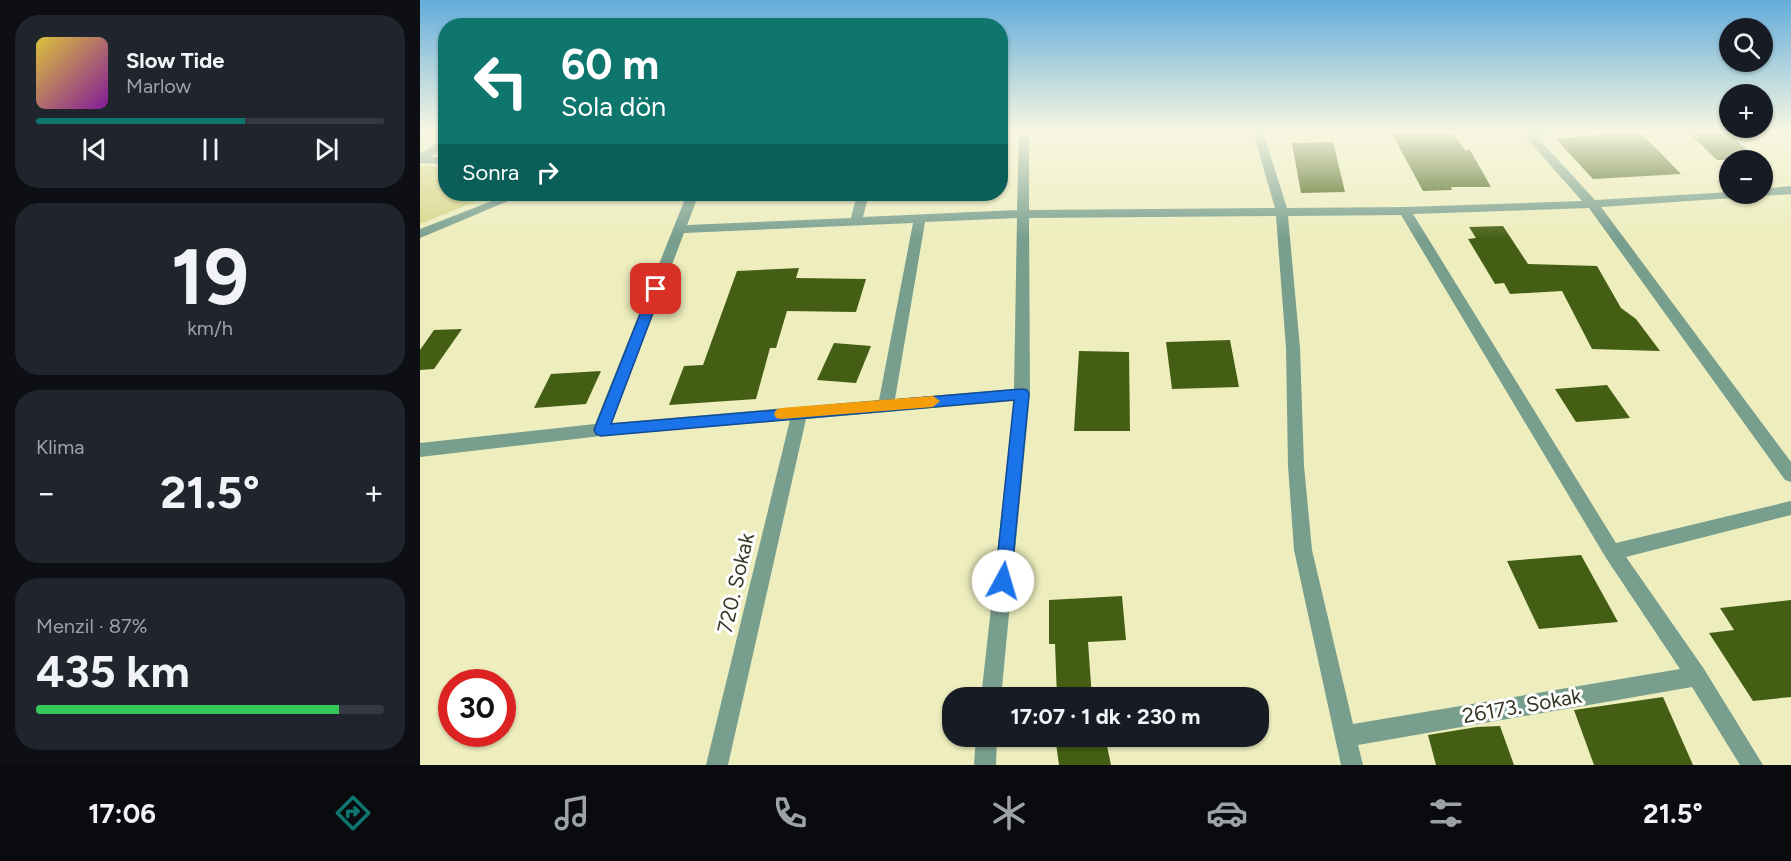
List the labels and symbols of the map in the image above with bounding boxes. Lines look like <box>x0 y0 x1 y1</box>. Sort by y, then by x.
pin <box>630 263 681 314</box>
street label: 720. Sokak <box>712 530 759 635</box>
position arrow <box>971 549 1035 613</box>
speed limit sign: 30 <box>438 669 516 747</box>
street label: 26173. Sokak <box>1460 683 1584 728</box>

